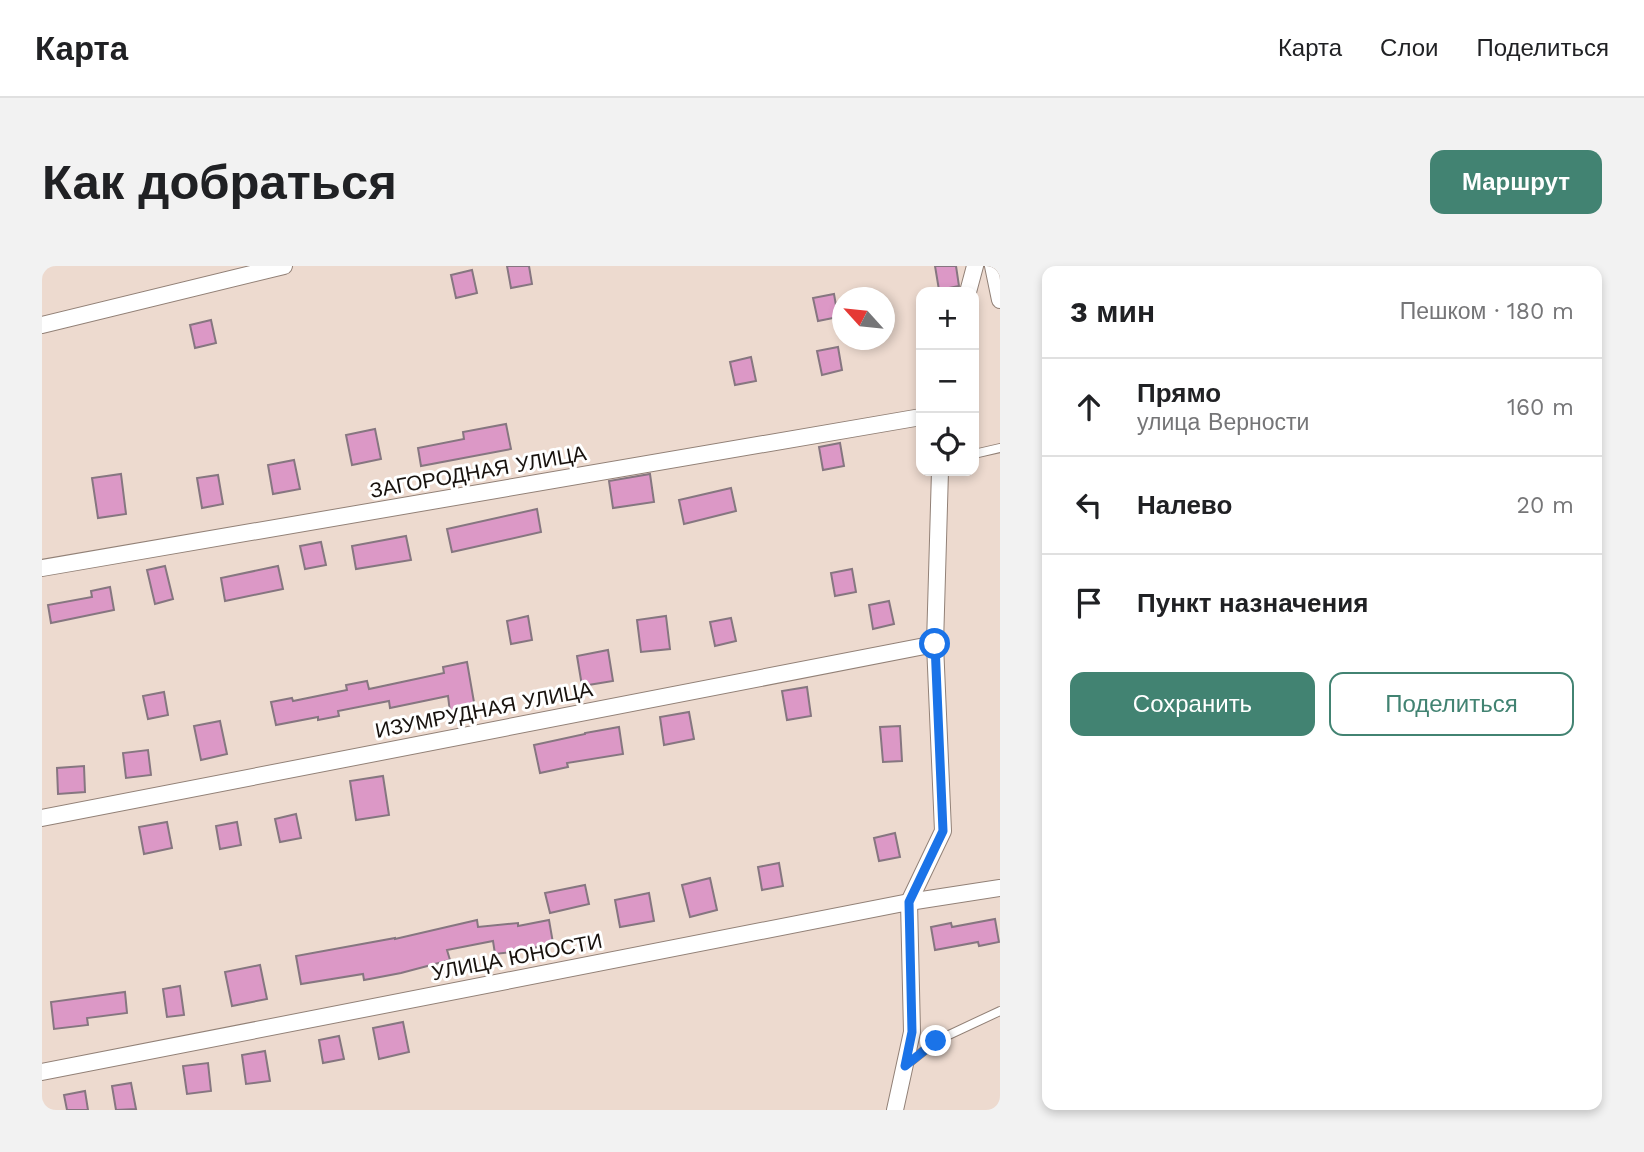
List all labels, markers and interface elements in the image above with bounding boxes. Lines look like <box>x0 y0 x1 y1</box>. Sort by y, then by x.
text: Карта <box>35 29 128 68</box>
text: Карта <box>1278 34 1342 62</box>
text: Слои <box>1380 34 1438 62</box>
text: Поделиться <box>1476 34 1609 62</box>
button: Маршрут <box>1430 150 1602 214</box>
text: Как добраться <box>42 153 397 211</box>
north arrow <box>832 287 895 350</box>
map controls <box>916 287 979 476</box>
button: + <box>916 287 979 350</box>
text: 3 мин <box>1070 294 1155 329</box>
text: Пешком · 180 m <box>1400 298 1574 325</box>
button: − <box>916 350 979 413</box>
text: Прямо <box>1137 378 1221 408</box>
icon: ahead <box>1070 388 1108 426</box>
text: 160 m <box>1507 394 1574 421</box>
text: улица Верности <box>1137 409 1309 436</box>
button: locate <box>916 413 979 476</box>
street label: ЗАГОРОДНАЯ УЛИЦА <box>368 440 588 503</box>
icon: left <box>1070 486 1108 524</box>
text: Налево <box>1137 490 1232 520</box>
text: 20 m <box>1517 492 1574 519</box>
icon: arrive <box>1070 584 1108 622</box>
text: Пункт назначения <box>1137 588 1368 618</box>
route start <box>919 628 950 659</box>
button: Сохранить <box>1070 672 1315 736</box>
button: Поделиться <box>1329 672 1574 736</box>
street label: ИЗУМРУДНАЯ УЛИЦА <box>373 676 595 743</box>
street label: УЛИЦА ЮНОСТИ <box>429 928 604 985</box>
route end <box>920 1025 951 1056</box>

